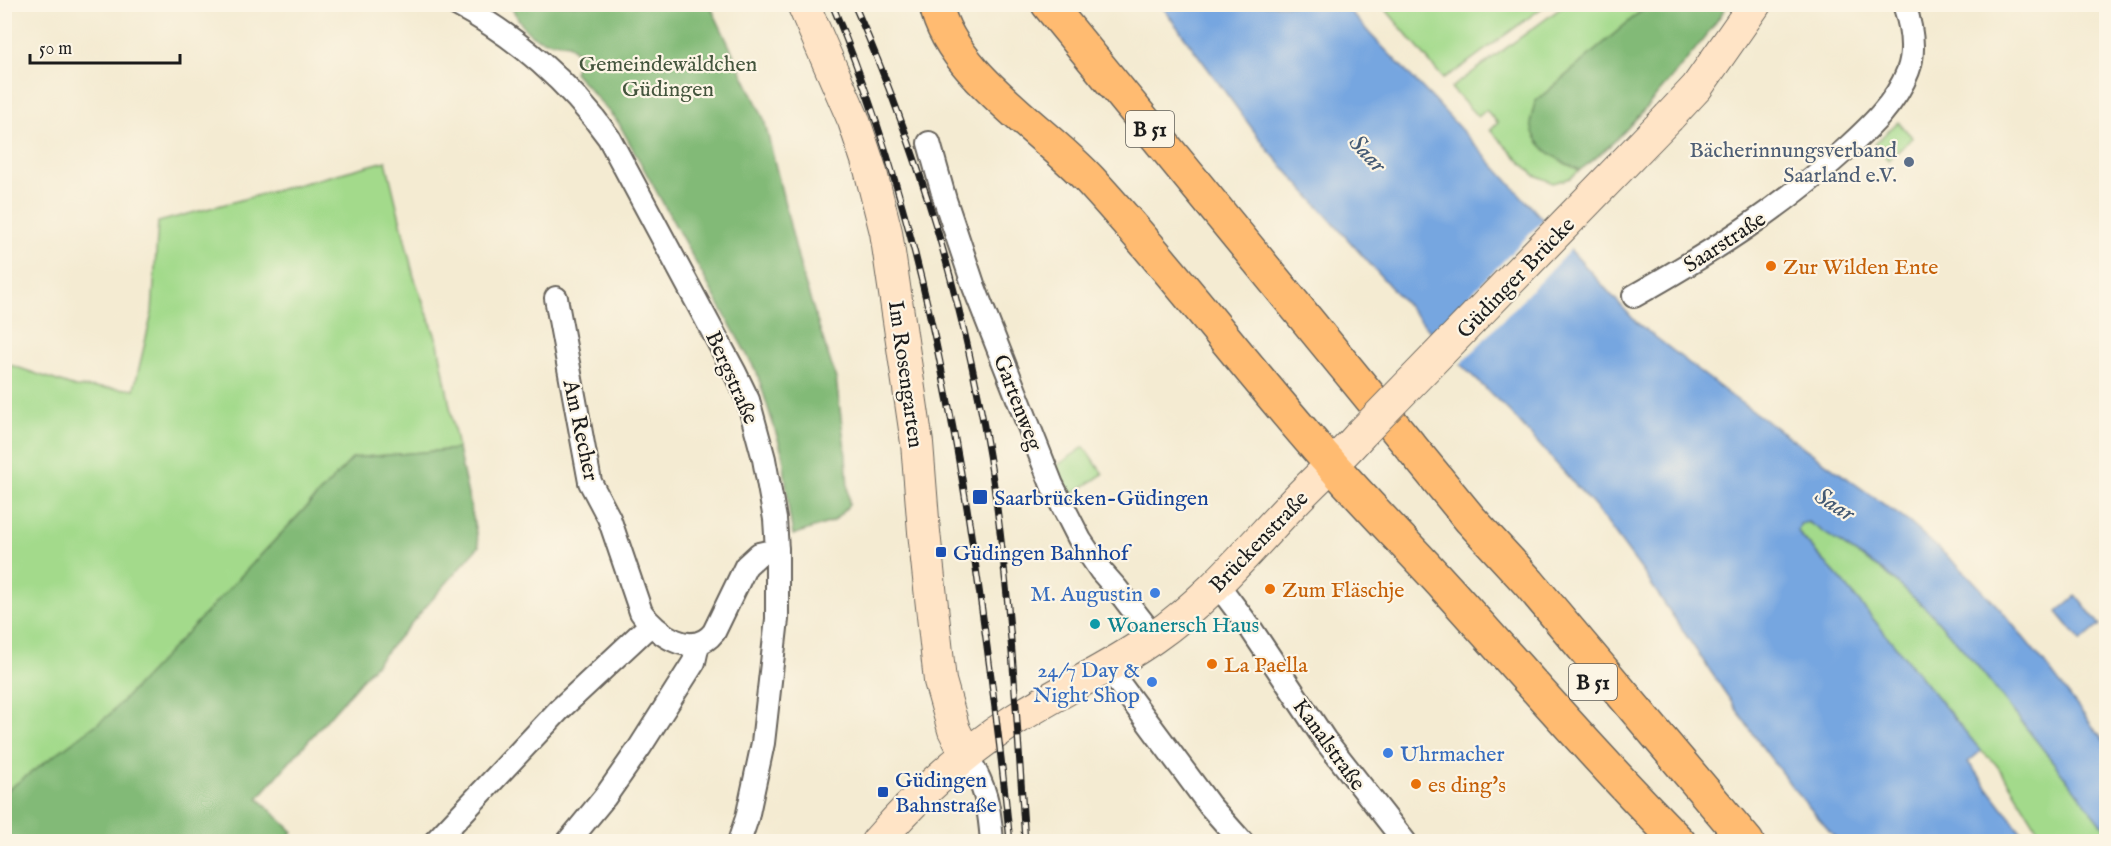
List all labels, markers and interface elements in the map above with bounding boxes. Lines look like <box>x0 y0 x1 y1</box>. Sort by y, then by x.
scale bar <box>30 27 180 65</box>
text: 50 m <box>39 38 72 61</box>
park label: Gemeindewäldchen Güdingen <box>579 51 758 104</box>
road number: B 51 <box>1126 111 1174 147</box>
water label: Saar <box>1341 128 1394 181</box>
place label: Bächerinnungsverband Saarland e.V. <box>1689 137 1897 190</box>
marker: Bächerinnungsverband Saarland e.V. <box>1902 155 1916 169</box>
street label: Saarstraße <box>1679 206 1772 280</box>
street label: Güdinger Brücke <box>1451 212 1582 345</box>
place label: Zur Wilden Ente <box>1783 254 1938 282</box>
marker: Zur Wilden Ente <box>1764 259 1778 273</box>
street label: Im Rosengarten <box>881 299 929 450</box>
street label: Bergstraße <box>698 327 764 429</box>
street label: Gartenweg <box>986 351 1049 456</box>
street label: Am Recher <box>555 376 604 484</box>
water label: Saar <box>1808 481 1862 530</box>
place label: Saarbrücken-Güdingen <box>994 485 1209 513</box>
street label: Brückenstraße <box>1204 485 1315 599</box>
marker: Saarbrücken-Güdingen <box>971 488 989 506</box>
place label: Güdingen Bahnhof <box>953 540 1133 568</box>
marker: Güdingen Bahnhof <box>934 545 948 559</box>
place label: Zum Fläschje <box>1282 577 1404 605</box>
place label: M. Augustin <box>1030 581 1143 609</box>
marker: Zum Fläschje <box>1263 582 1277 596</box>
marker: M. Augustin <box>1148 586 1162 600</box>
place label: Woanersch Haus <box>1107 612 1259 640</box>
marker: Woanersch Haus <box>1088 617 1102 631</box>
place label: La Paella <box>1224 652 1308 680</box>
place label: 24/7 Day & Night Shop <box>1033 657 1140 710</box>
marker: La Paella <box>1205 657 1219 671</box>
road number: B 51 <box>1569 664 1617 700</box>
marker: 24/7 Day & Night Shop <box>1145 675 1159 689</box>
street label: Kanalstraße <box>1286 694 1371 797</box>
place label: Uhrmacher <box>1400 741 1505 769</box>
marker: Uhrmacher <box>1381 746 1395 760</box>
place label: Güdingen Bahnstraße <box>895 767 997 820</box>
place label: es ding's <box>1428 772 1506 800</box>
marker: es ding's <box>1409 777 1423 791</box>
marker: Güdingen Bahnstraße <box>876 785 890 799</box>

